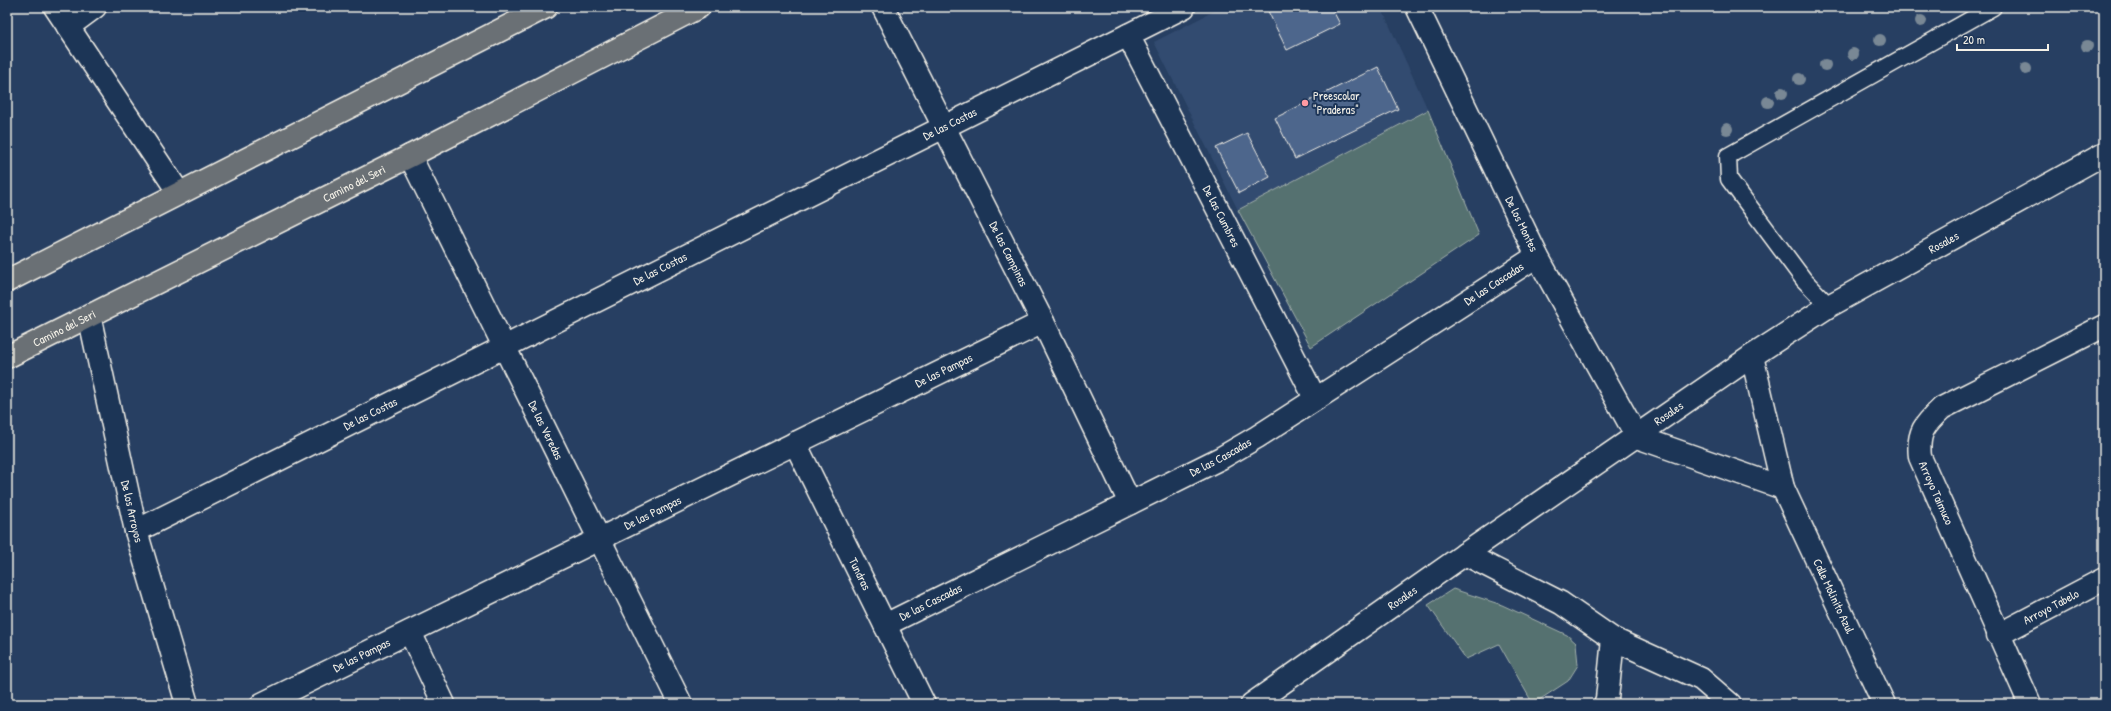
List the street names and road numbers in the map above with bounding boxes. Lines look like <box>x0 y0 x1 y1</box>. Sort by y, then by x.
street label: De las Costas <box>920 103 980 144</box>
street label: Camino del Seri <box>320 161 388 206</box>
street label: De las Cumbres <box>1199 182 1245 250</box>
street label: De los Montes <box>1501 193 1543 255</box>
street label: De las Campinas <box>985 218 1033 289</box>
street label: Rosales <box>1925 227 1962 257</box>
street label: De las Costas <box>630 248 690 289</box>
street label: De las Cascadas <box>1461 258 1527 309</box>
street label: Camino del Seri <box>30 305 98 351</box>
street label: De las Pampas <box>912 349 975 391</box>
street label: De las Costas <box>340 393 400 434</box>
street label: Rosales <box>1650 397 1687 429</box>
street label: De las Veredas <box>524 398 568 463</box>
street label: De las Cascadas <box>1186 433 1254 480</box>
street label: Arroyo Taimuco <box>1915 458 1958 527</box>
street label: De los Arroyos <box>117 479 148 545</box>
street label: De las Pampas <box>621 491 684 534</box>
street label: Tundras <box>845 554 876 593</box>
street label: Calle Molinito Azul <box>1809 556 1859 637</box>
street label: De las Cascadas <box>896 579 965 625</box>
street label: Rosales <box>1384 581 1421 614</box>
street label: Arroyo Tabelo <box>2020 585 2082 628</box>
street label: De las Pampas <box>330 633 393 676</box>

